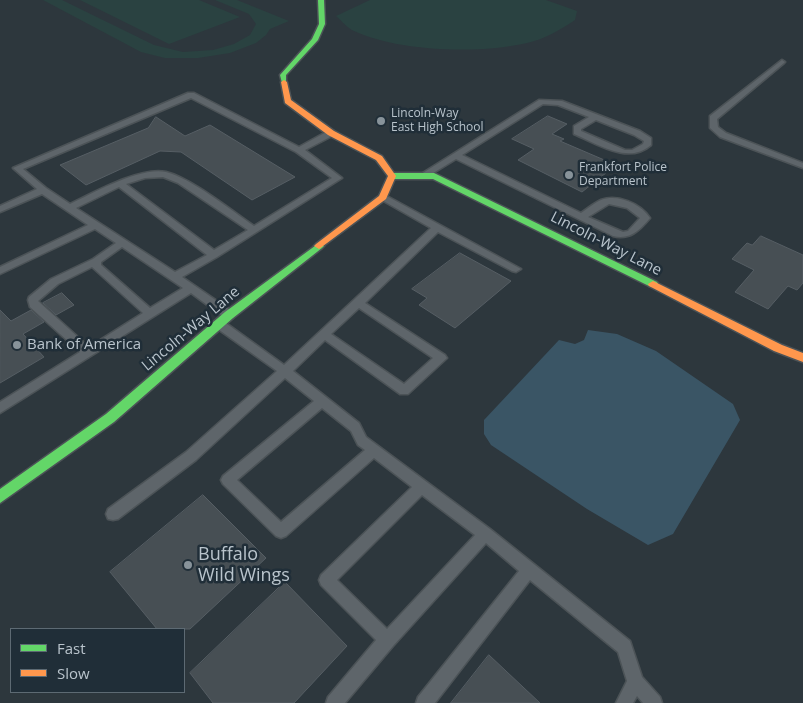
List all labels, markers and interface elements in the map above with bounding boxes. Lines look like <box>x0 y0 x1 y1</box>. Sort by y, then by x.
place label: Lincoln-Way East High School <box>391 107 483 135</box>
marker: Lincoln-Way East High School <box>375 115 387 127</box>
place label: Frankfort Police Department <box>579 161 667 189</box>
marker: Frankfort Police Department <box>563 169 575 181</box>
street label: Lincoln-Way Lane <box>547 208 665 280</box>
street label: Lincoln-Way Lane <box>138 283 244 375</box>
place label: Bank of America <box>27 336 141 354</box>
marker: Bank of America <box>11 339 23 351</box>
place label: Buffalo Wild Wings <box>198 544 290 586</box>
marker: Buffalo Wild Wings <box>182 559 194 571</box>
legend <box>10 628 185 693</box>
text: Fast <box>57 638 86 658</box>
text: Slow <box>57 663 90 683</box>

